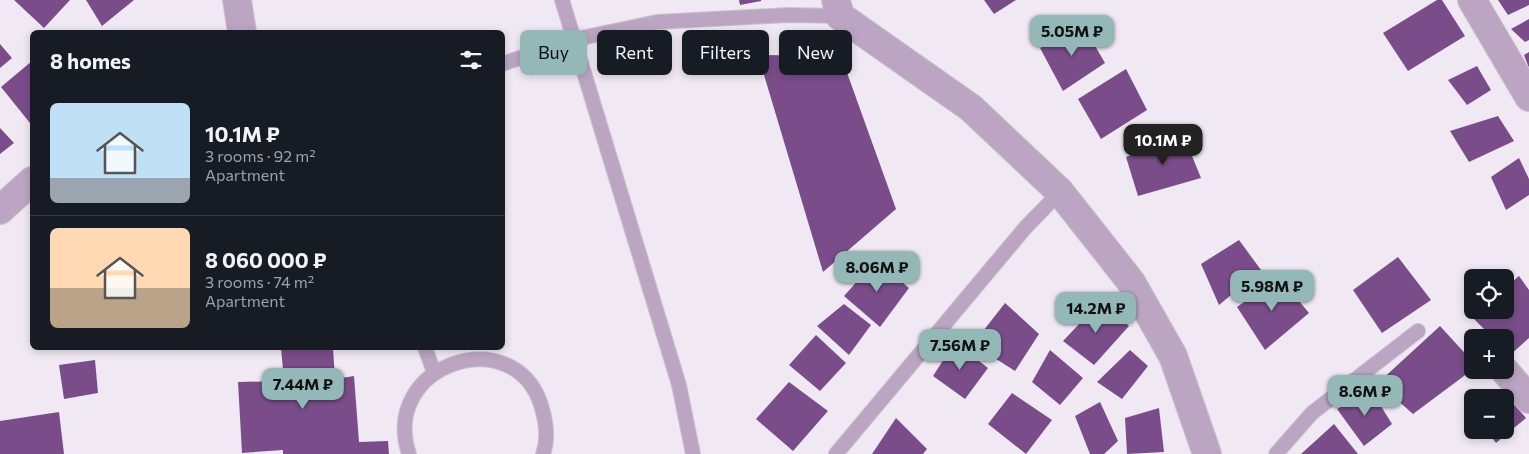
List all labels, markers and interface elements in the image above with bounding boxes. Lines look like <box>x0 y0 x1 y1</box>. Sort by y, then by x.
pin: 5.05M ₽ <box>1026 15 1118 57</box>
text: 5.05M ₽ <box>1041 21 1103 40</box>
chip: Buy <box>520 30 587 75</box>
chip: Rent <box>597 30 672 75</box>
chip: Filters <box>682 30 769 75</box>
chip: New <box>779 30 852 75</box>
icon: filters <box>457 46 485 74</box>
text: 8 homes <box>50 48 131 73</box>
text: 10.1M ₽ <box>205 121 280 146</box>
icon: home <box>90 123 150 183</box>
pin: 10.1M ₽ <box>1117 124 1209 166</box>
text: 10.1M ₽ <box>1135 130 1191 149</box>
text: 3 rooms · 92 m² <box>205 146 316 165</box>
text: Apartment <box>205 165 285 184</box>
text: 8 060 000 ₽ <box>205 247 327 272</box>
icon: home <box>90 248 150 308</box>
pin: 8.06M ₽ <box>831 250 923 293</box>
text: 8.06M ₽ <box>845 257 909 276</box>
map controls <box>1464 269 1514 439</box>
button: locate <box>1464 269 1514 319</box>
pin: 5.98M ₽ <box>1226 270 1318 312</box>
text: 3 rooms · 74 m² <box>205 272 314 291</box>
text: 5.98M ₽ <box>1241 276 1303 295</box>
text: Apartment <box>205 291 285 310</box>
pin: 14.2M ₽ <box>1050 292 1142 334</box>
text: 14.2M ₽ <box>1066 298 1126 317</box>
pin: 7.56M ₽ <box>914 328 1006 371</box>
button: + <box>1464 329 1514 379</box>
text: 7.56M ₽ <box>930 335 990 354</box>
pin: 7.44M ₽ <box>257 368 349 410</box>
text: 7.44M ₽ <box>273 374 333 393</box>
pin: 8.6M ₽ <box>1324 374 1406 417</box>
text: 8.6M ₽ <box>1339 381 1391 400</box>
button: − <box>1464 389 1514 439</box>

